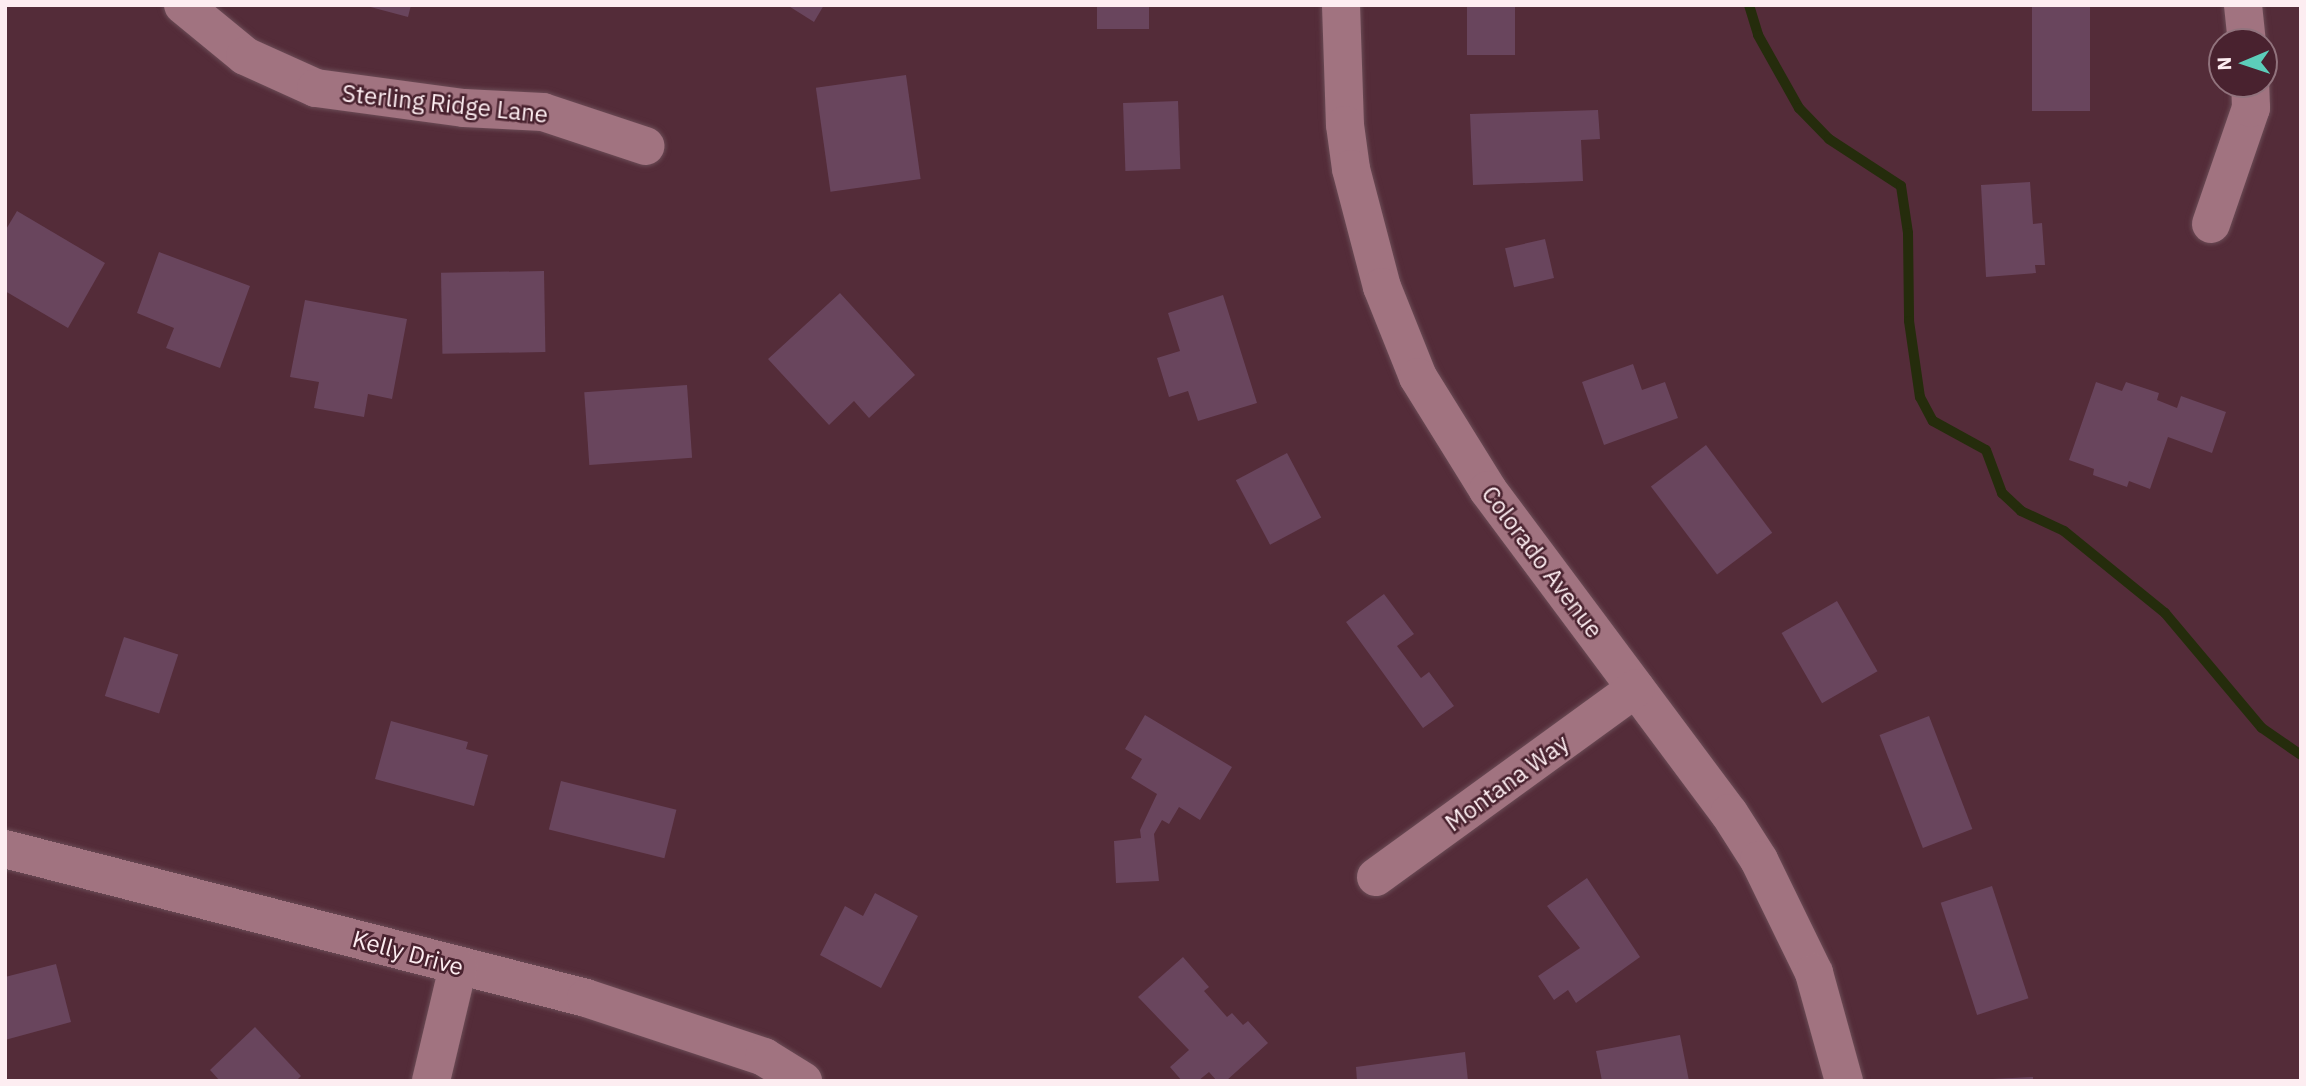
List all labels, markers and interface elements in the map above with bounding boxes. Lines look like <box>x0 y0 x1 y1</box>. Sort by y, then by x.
north arrow <box>2208 28 2278 98</box>
text: N <box>2212 56 2236 71</box>
street label: Sterling Ridge Lane <box>341 79 549 129</box>
street label: Colorado Avenue <box>1475 480 1609 644</box>
street label: Montana Way <box>1440 729 1574 837</box>
street label: Kelly Drive <box>349 924 467 982</box>

